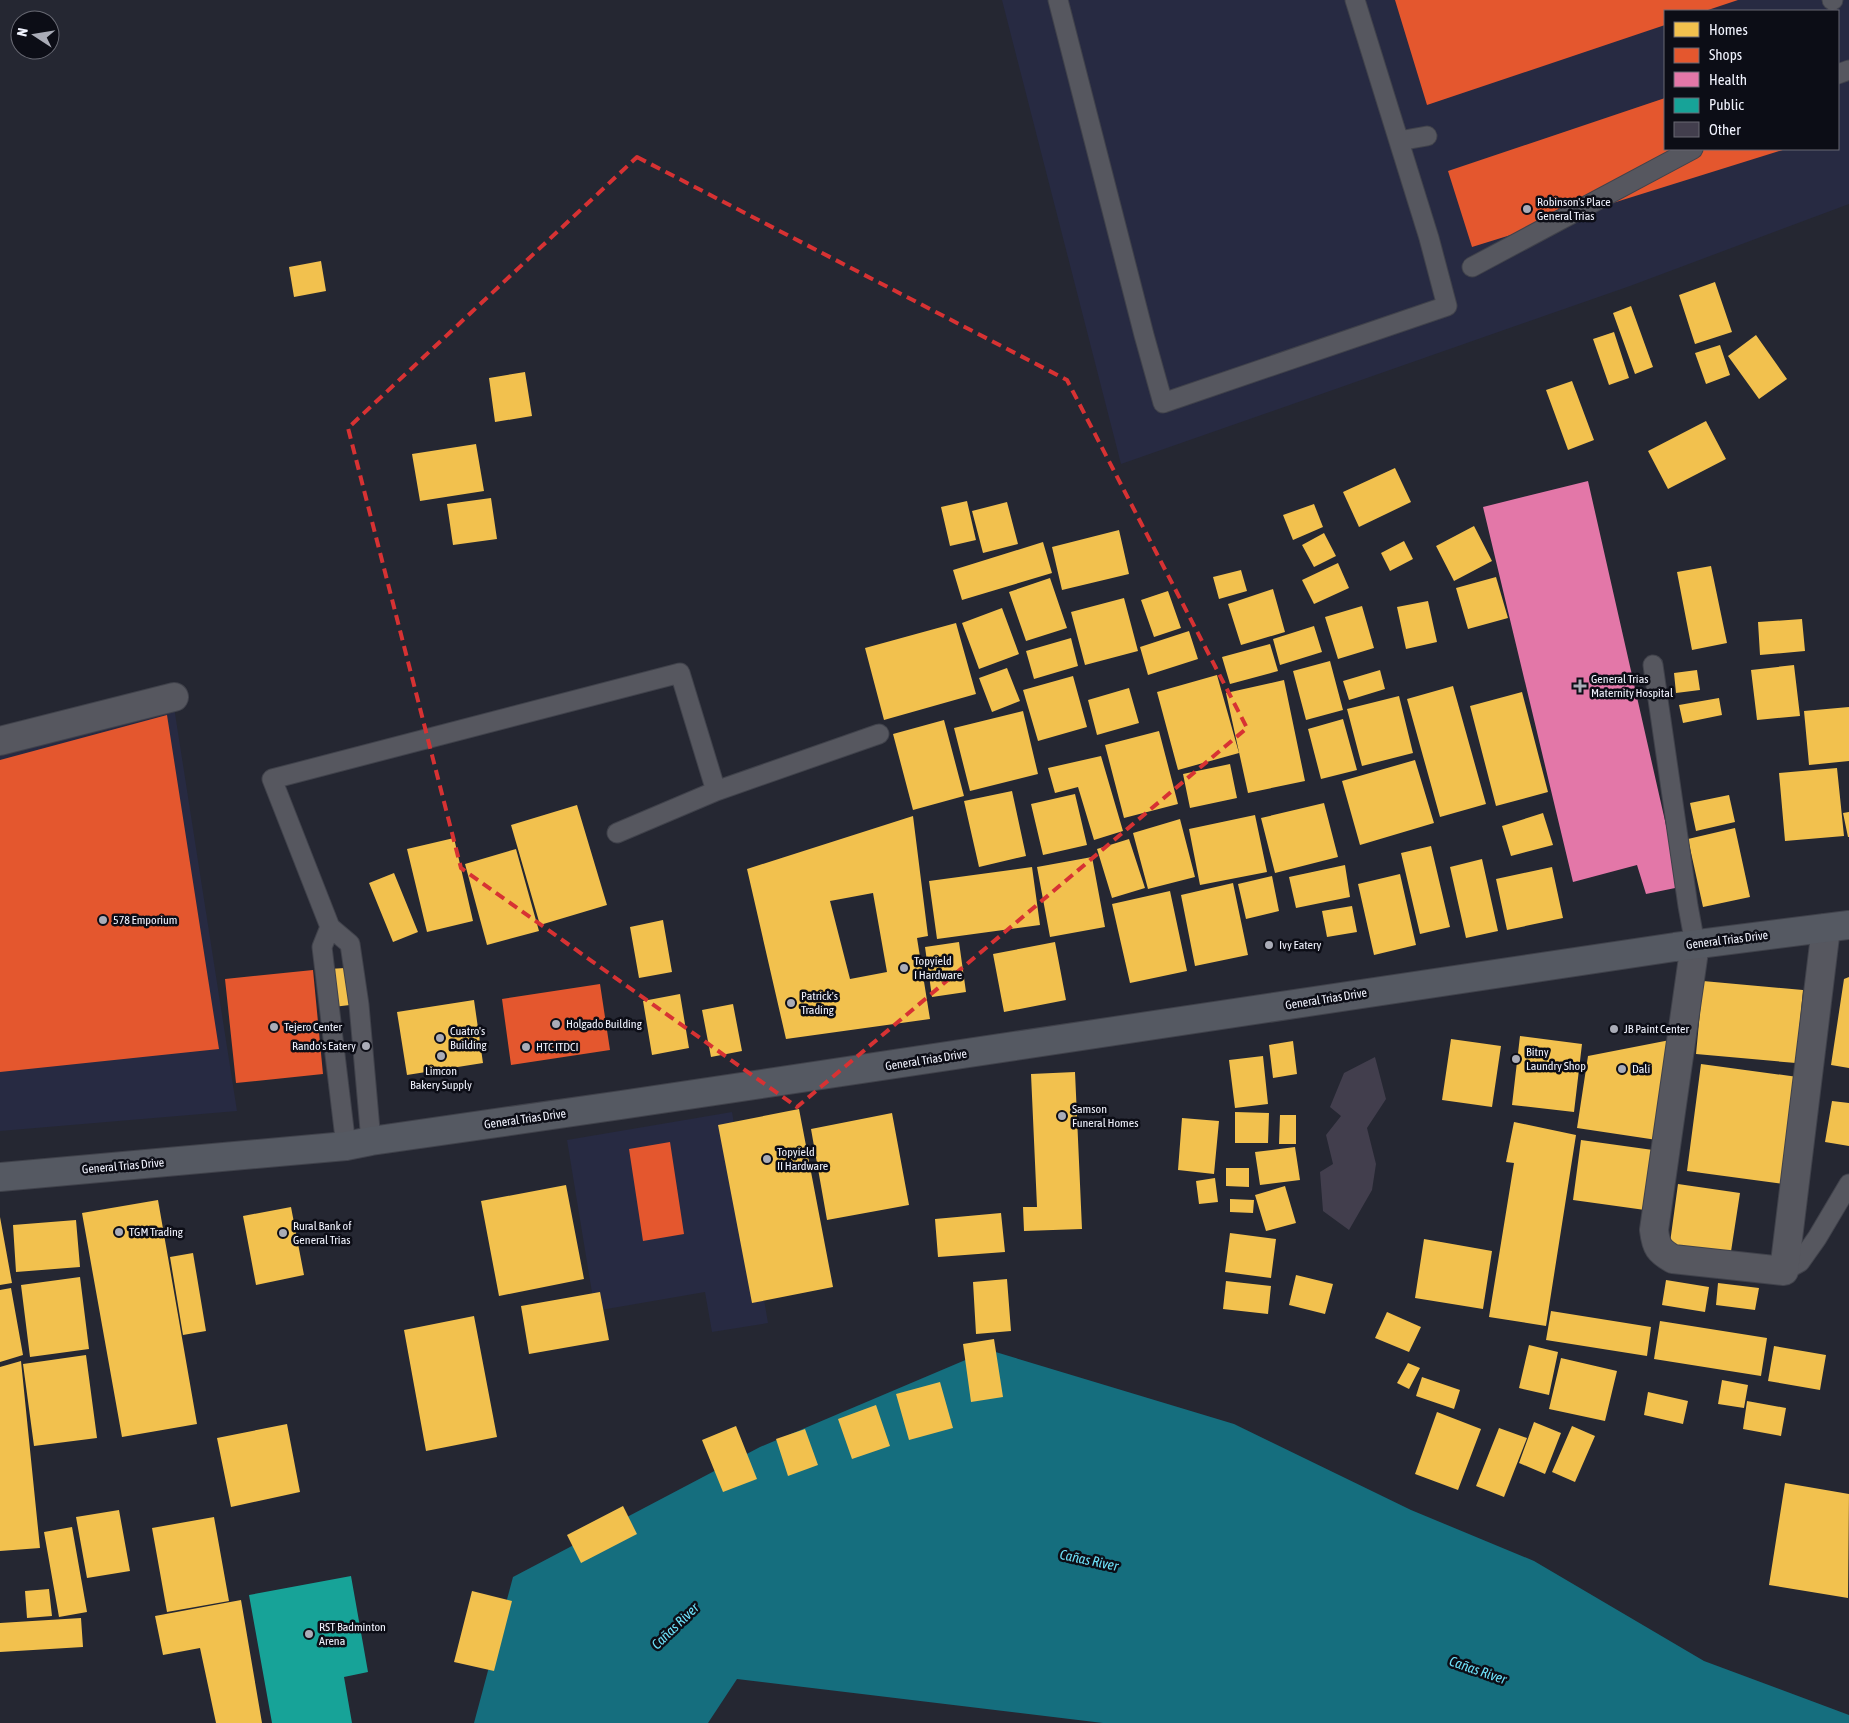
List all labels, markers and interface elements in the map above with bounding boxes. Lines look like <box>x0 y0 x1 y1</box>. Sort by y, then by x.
north arrow <box>10 10 60 60</box>
legend <box>1664 10 1839 150</box>
text: Homes <box>1709 21 1748 38</box>
text: N <box>14 27 31 38</box>
text: Shops <box>1709 46 1742 63</box>
text: Health <box>1709 71 1747 88</box>
text: Public <box>1709 96 1744 113</box>
text: Other <box>1709 121 1741 138</box>
place label: Robinson's Place General Trias <box>1537 195 1611 223</box>
marker: Robinson's Place General Trias <box>1521 203 1533 215</box>
place label: General Trias Maternity Hospital <box>1591 672 1674 700</box>
marker: General Trias Maternity Hospital <box>1573 679 1587 693</box>
place label: 578 Emporium <box>113 913 177 927</box>
marker: 578 Emporium <box>97 914 109 926</box>
street label: General Trias Drive <box>1685 928 1769 952</box>
place label: Ivy Eatery <box>1279 938 1322 952</box>
marker: Ivy Eatery <box>1263 939 1275 951</box>
place label: Topyield I Hardware <box>914 954 962 982</box>
marker: Topyield I Hardware <box>898 962 910 974</box>
street label: General Trias Drive <box>1284 986 1368 1012</box>
place label: Patrick's Trading <box>801 989 838 1017</box>
marker: Patrick's Trading <box>785 997 797 1009</box>
place label: Holgado Building <box>566 1017 643 1031</box>
marker: Holgado Building <box>550 1018 562 1030</box>
place label: Tejero Center <box>284 1020 342 1034</box>
marker: Tejero Center <box>268 1021 280 1033</box>
place label: JB Paint Center <box>1624 1022 1690 1036</box>
marker: JB Paint Center <box>1608 1023 1620 1035</box>
place label: Cuatro's Building <box>450 1024 488 1052</box>
marker: Cuatro's Building <box>434 1032 446 1044</box>
place label: Rando's Eatery <box>292 1039 356 1053</box>
marker: Rando's Eatery <box>360 1040 372 1052</box>
place label: HTC ITDCI <box>536 1040 579 1054</box>
marker: HTC ITDCI <box>520 1041 532 1053</box>
place label: Bitny Laundry Shop <box>1526 1045 1586 1073</box>
street label: General Trias Drive <box>884 1047 968 1073</box>
marker: Limcon Bakery Supply <box>435 1050 447 1062</box>
marker: Bitny Laundry Shop <box>1510 1053 1522 1065</box>
place label: Dali <box>1632 1062 1650 1076</box>
marker: Dali <box>1616 1063 1628 1075</box>
place label: Limcon Bakery Supply <box>410 1064 472 1092</box>
place label: Samson Funeral Homes <box>1072 1102 1138 1130</box>
street label: General Trias Drive <box>483 1106 567 1132</box>
marker: Samson Funeral Homes <box>1056 1110 1068 1122</box>
place label: Topyield II Hardware <box>777 1145 828 1173</box>
marker: Topyield II Hardware <box>761 1153 773 1165</box>
street label: General Trias Drive <box>81 1155 165 1177</box>
place label: Rural Bank of General Trias <box>293 1219 352 1247</box>
place label: TGM Trading <box>129 1225 184 1239</box>
marker: TGM Trading <box>113 1226 125 1238</box>
marker: Rural Bank of General Trias <box>277 1227 289 1239</box>
water label: Cañas River <box>1058 1546 1121 1574</box>
water label: Cañas River <box>648 1599 703 1652</box>
place label: RST Badminton Arena <box>319 1620 386 1648</box>
marker: RST Badminton Arena <box>303 1628 315 1640</box>
water label: Cañas River <box>1447 1653 1509 1687</box>

